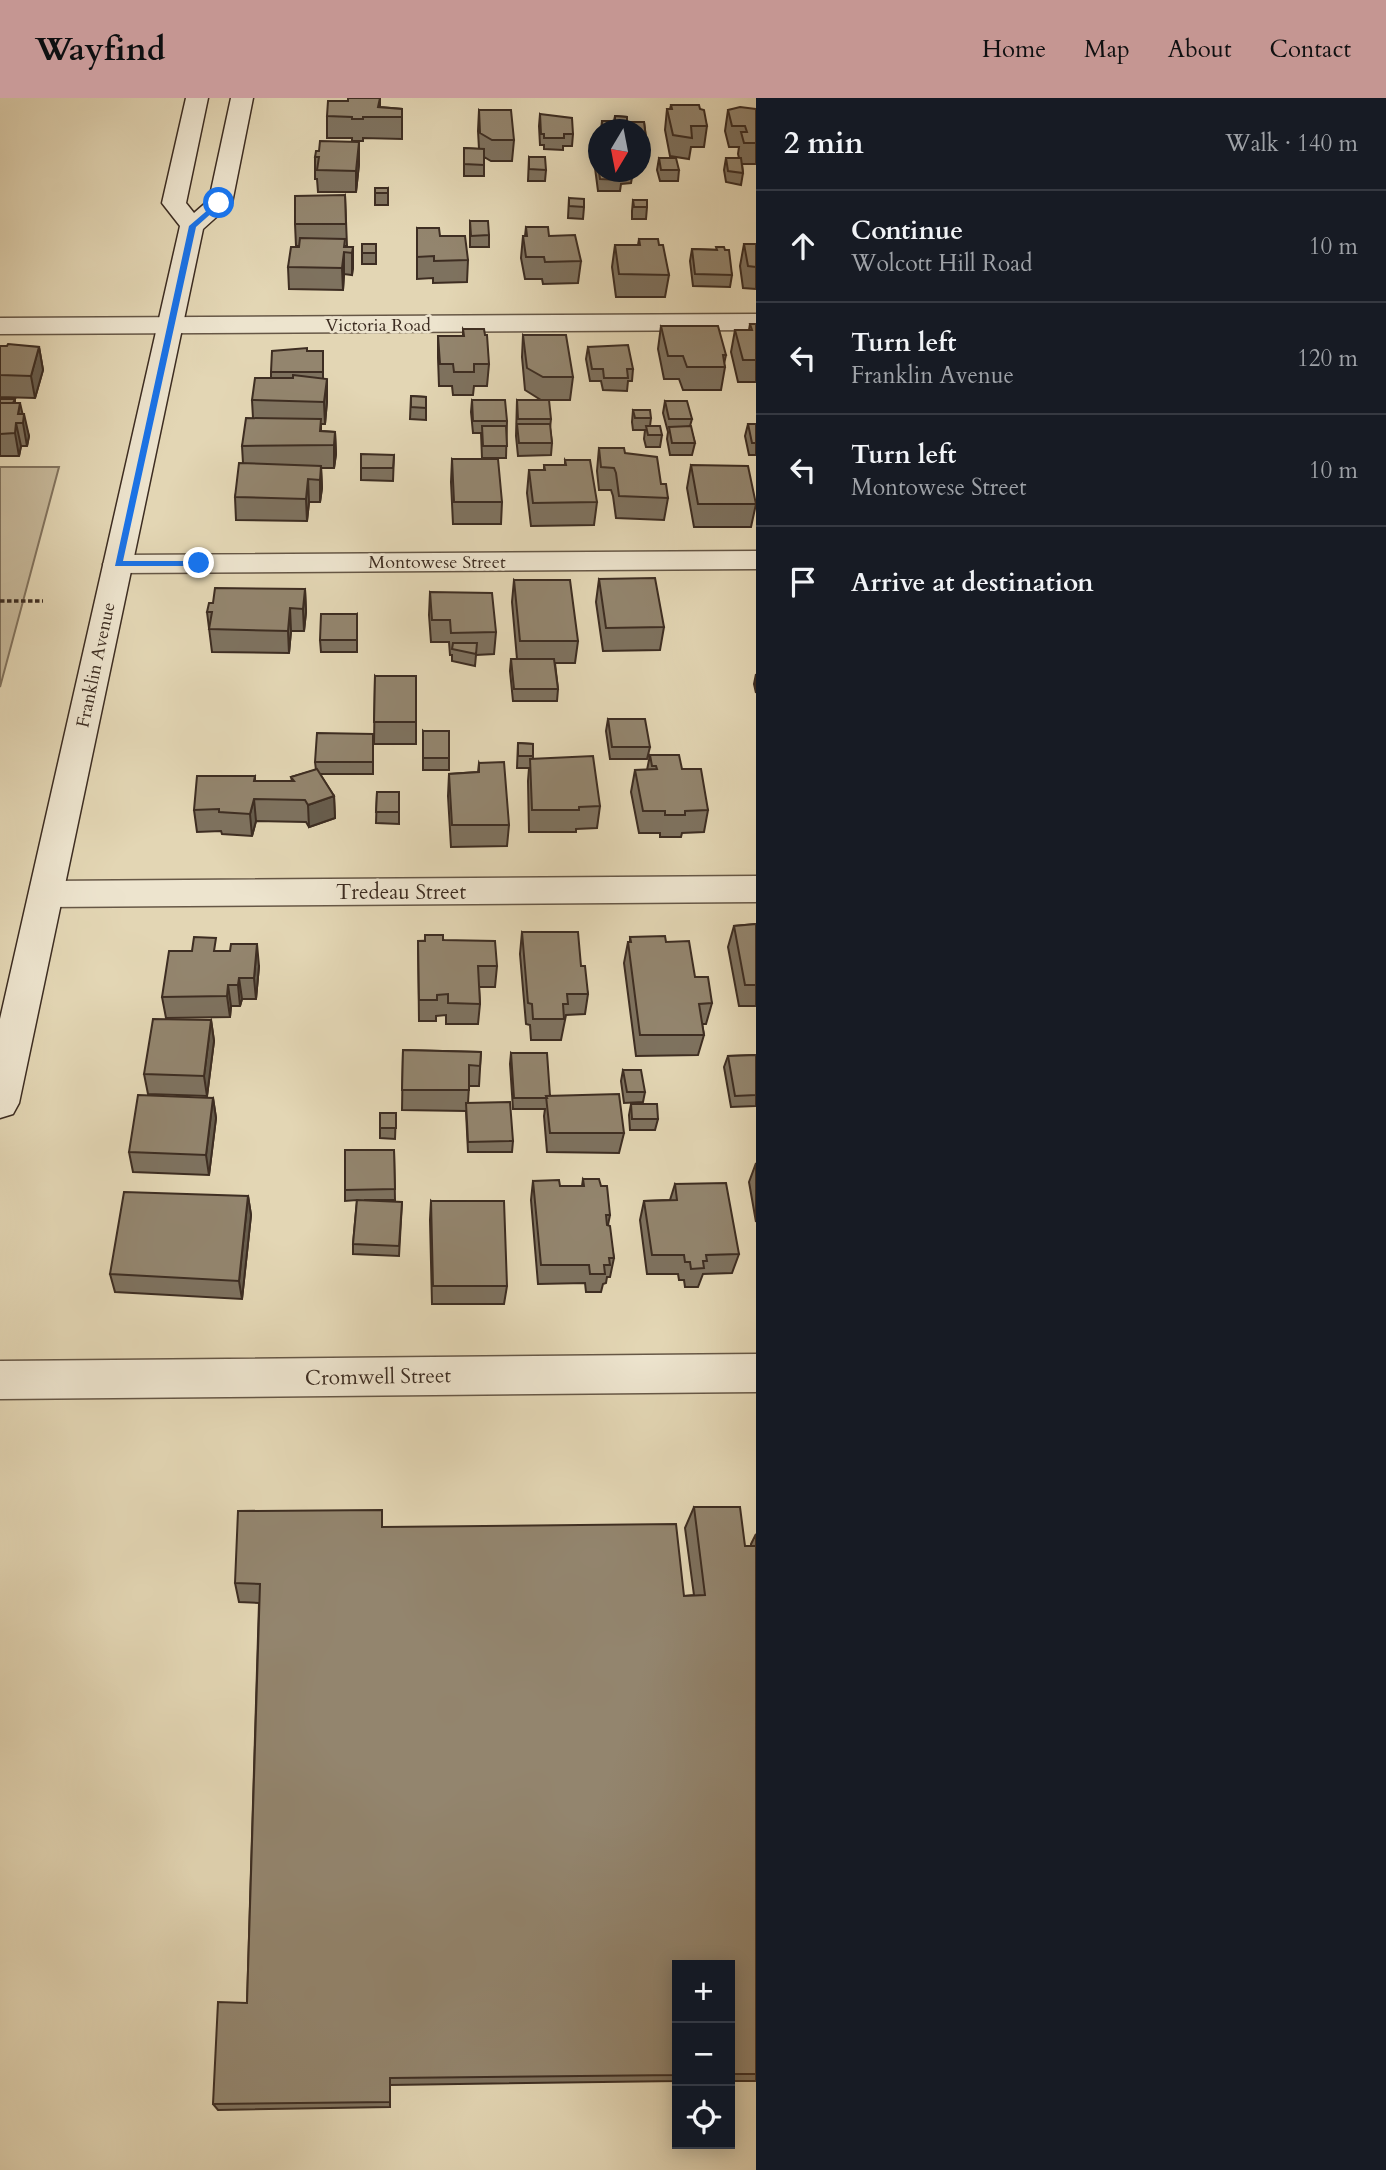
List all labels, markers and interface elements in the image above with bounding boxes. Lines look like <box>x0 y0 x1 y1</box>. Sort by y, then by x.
text: Wayfind <box>35 27 166 72</box>
text: Home <box>982 33 1046 66</box>
text: Map <box>1084 33 1130 66</box>
text: About <box>1168 33 1232 66</box>
text: Contact <box>1270 33 1351 66</box>
north arrow <box>588 119 651 182</box>
text: 2 min <box>784 123 864 164</box>
text: Walk · 140 m <box>1225 128 1358 159</box>
route start <box>203 187 234 218</box>
text: Continue <box>851 213 963 248</box>
icon: ahead <box>784 227 822 265</box>
text: 10 m <box>1309 231 1358 262</box>
text: Wolcott Hill Road <box>851 248 1032 279</box>
street label: Victoria Road <box>325 313 431 338</box>
text: Turn left <box>851 325 956 360</box>
icon: left <box>784 339 822 377</box>
text: 120 m <box>1297 343 1358 374</box>
text: Franklin Avenue <box>851 360 1014 391</box>
text: Turn left <box>851 437 956 472</box>
icon: left <box>784 451 822 489</box>
text: 10 m <box>1309 455 1358 486</box>
text: Montowese Street <box>851 472 1026 503</box>
route end <box>183 547 214 578</box>
street label: Montowese Street <box>368 550 506 575</box>
icon: arrive <box>784 563 822 601</box>
text: Arrive at destination <box>851 565 1094 600</box>
street label: Franklin Avenue <box>71 600 121 730</box>
street label: Tredeau Street <box>336 878 466 907</box>
street label: Cromwell Street <box>305 1361 452 1393</box>
map controls <box>672 1960 735 2149</box>
button: + <box>672 1960 735 2023</box>
button: − <box>672 2023 735 2086</box>
button: locate <box>672 2086 735 2149</box>

